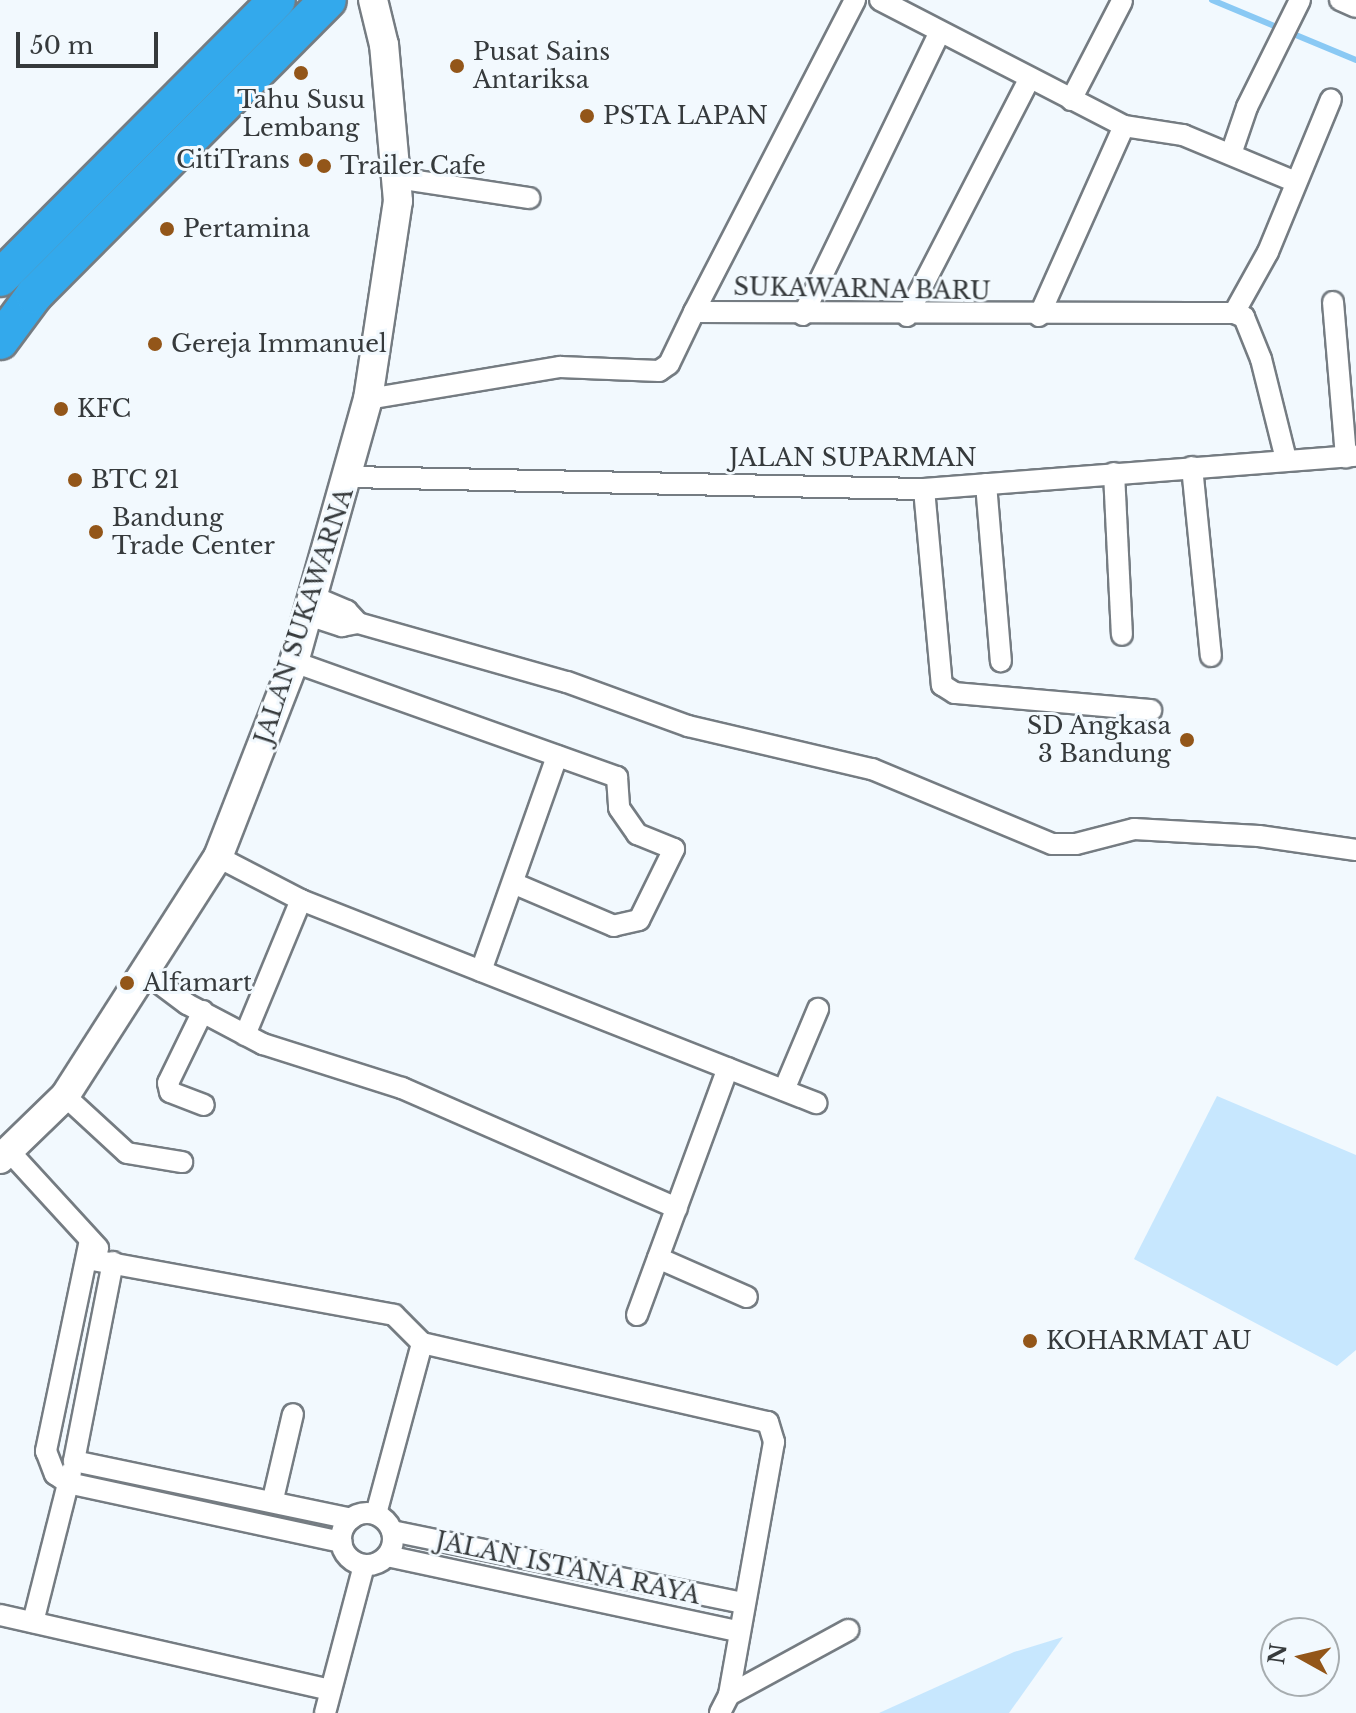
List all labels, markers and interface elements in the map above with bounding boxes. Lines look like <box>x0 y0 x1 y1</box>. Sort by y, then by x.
scale bar <box>20 16 162 66</box>
text: 50 m <box>30 31 93 60</box>
place label: Pusat Sains Antariksa <box>473 38 610 94</box>
marker: Pusat Sains Antariksa <box>448 57 466 75</box>
marker: Tahu Susu Lembang <box>292 64 310 82</box>
place label: Tahu Susu Lembang <box>237 86 365 142</box>
place label: PSTA LAPAN <box>603 102 769 130</box>
marker: PSTA LAPAN <box>578 107 596 125</box>
place label: CitiTrans <box>176 146 290 174</box>
marker: CitiTrans <box>297 151 315 169</box>
place label: Trailer Cafe <box>340 152 486 180</box>
marker: Trailer Cafe <box>315 157 333 175</box>
place label: Pertamina <box>183 215 310 243</box>
marker: Pertamina <box>158 220 176 238</box>
street label: SUKAWARNA BARU <box>733 272 991 306</box>
place label: Gereja Immanuel <box>171 330 387 358</box>
marker: Gereja Immanuel <box>146 335 164 353</box>
place label: KFC <box>77 395 131 423</box>
marker: KFC <box>52 400 70 418</box>
street label: JALAN SUPARMAN <box>729 444 977 472</box>
place label: BTC 21 <box>91 466 180 494</box>
marker: BTC 21 <box>66 471 84 489</box>
street label: JALAN SUKAWARNA <box>249 484 359 748</box>
place label: Bandung Trade Center <box>112 504 275 560</box>
marker: Bandung Trade Center <box>87 523 105 541</box>
place label: SD Angkasa 3 Bandung <box>1026 712 1171 768</box>
marker: SD Angkasa 3 Bandung <box>1178 731 1196 749</box>
place label: Alfamart <box>143 969 252 997</box>
marker: Alfamart <box>118 974 136 992</box>
place label: KOHARMAT AU <box>1046 1327 1253 1355</box>
marker: KOHARMAT AU <box>1021 1332 1039 1350</box>
street label: JALAN ISTANA RAYA <box>433 1526 703 1610</box>
north arrow <box>1260 1617 1340 1697</box>
text: N <box>1263 1642 1293 1666</box>

